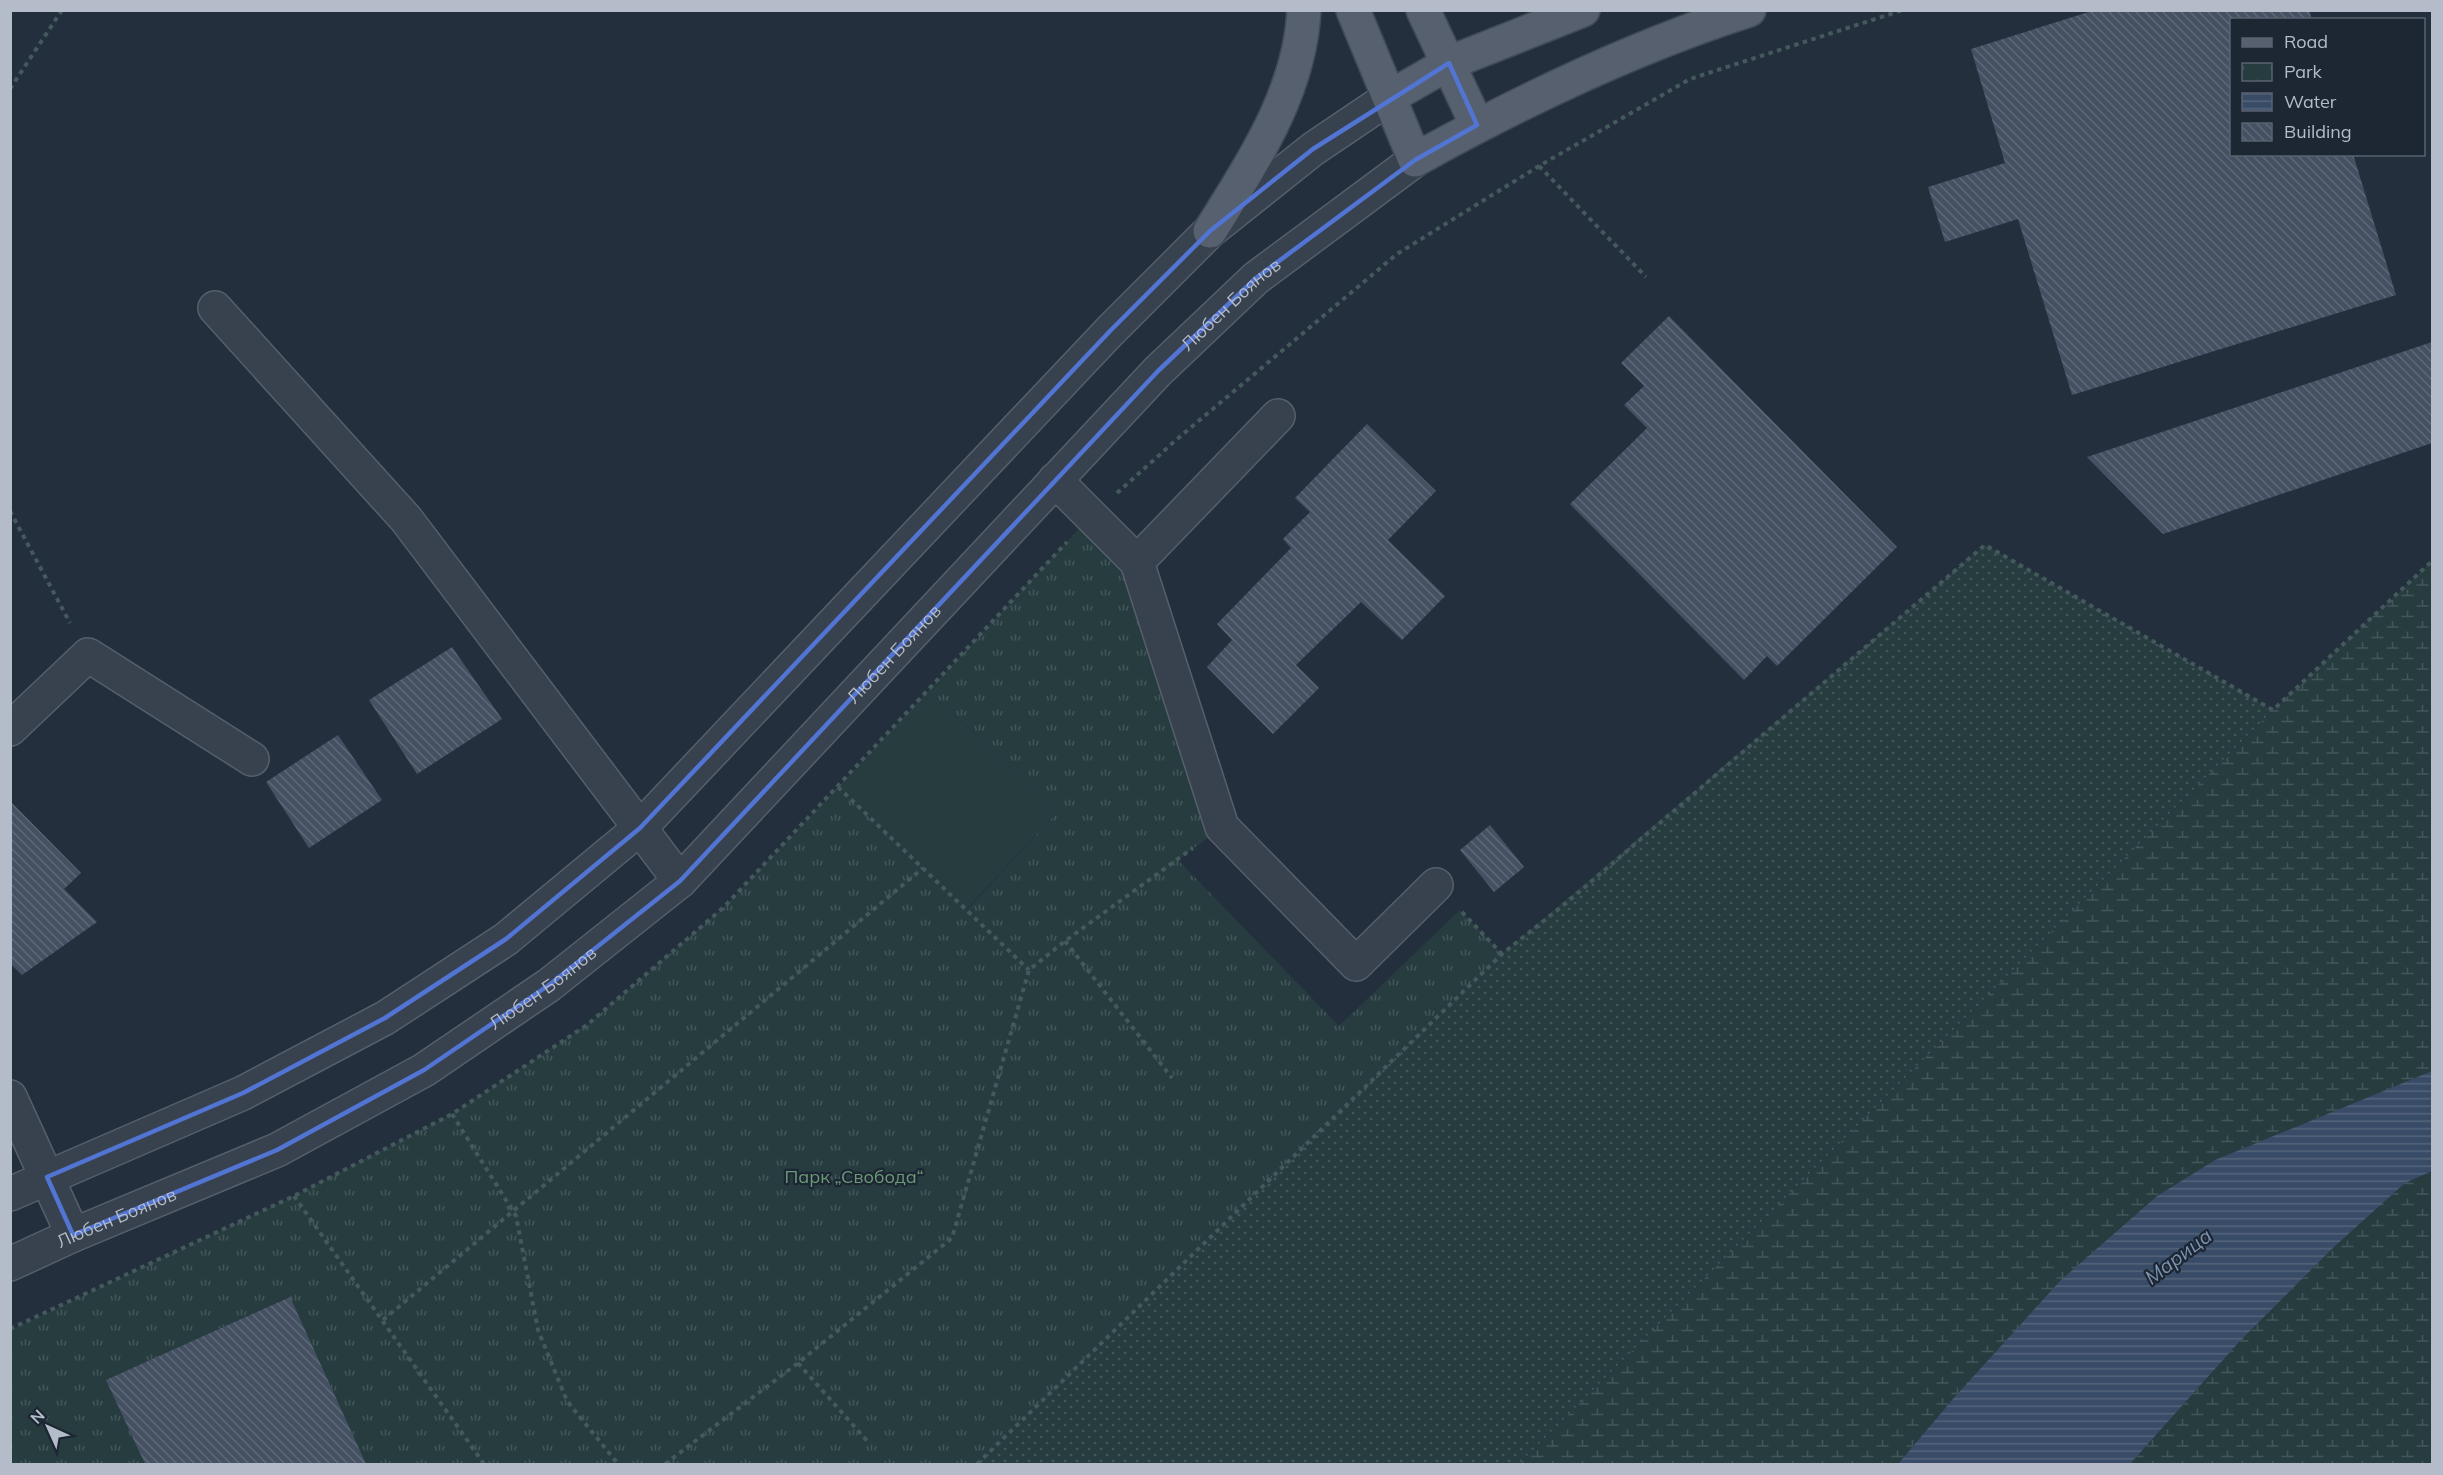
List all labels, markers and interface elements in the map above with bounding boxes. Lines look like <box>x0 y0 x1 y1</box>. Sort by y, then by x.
legend <box>2230 18 2425 156</box>
text: Road <box>2284 30 2328 53</box>
text: Park <box>2284 60 2323 83</box>
text: Water <box>2284 90 2337 113</box>
text: Building <box>2284 120 2352 143</box>
street label: Любен Боянов <box>1176 252 1285 355</box>
street label: Любен Боянов <box>841 599 945 708</box>
street label: Любен Боянов <box>484 941 601 1034</box>
park label: Парк „Свобода“ <box>784 1165 924 1188</box>
street label: Любен Боянов <box>53 1182 179 1253</box>
water label: Марица <box>2139 1223 2217 1289</box>
north arrow <box>18 1397 78 1457</box>
text: N <box>26 1405 49 1428</box>

